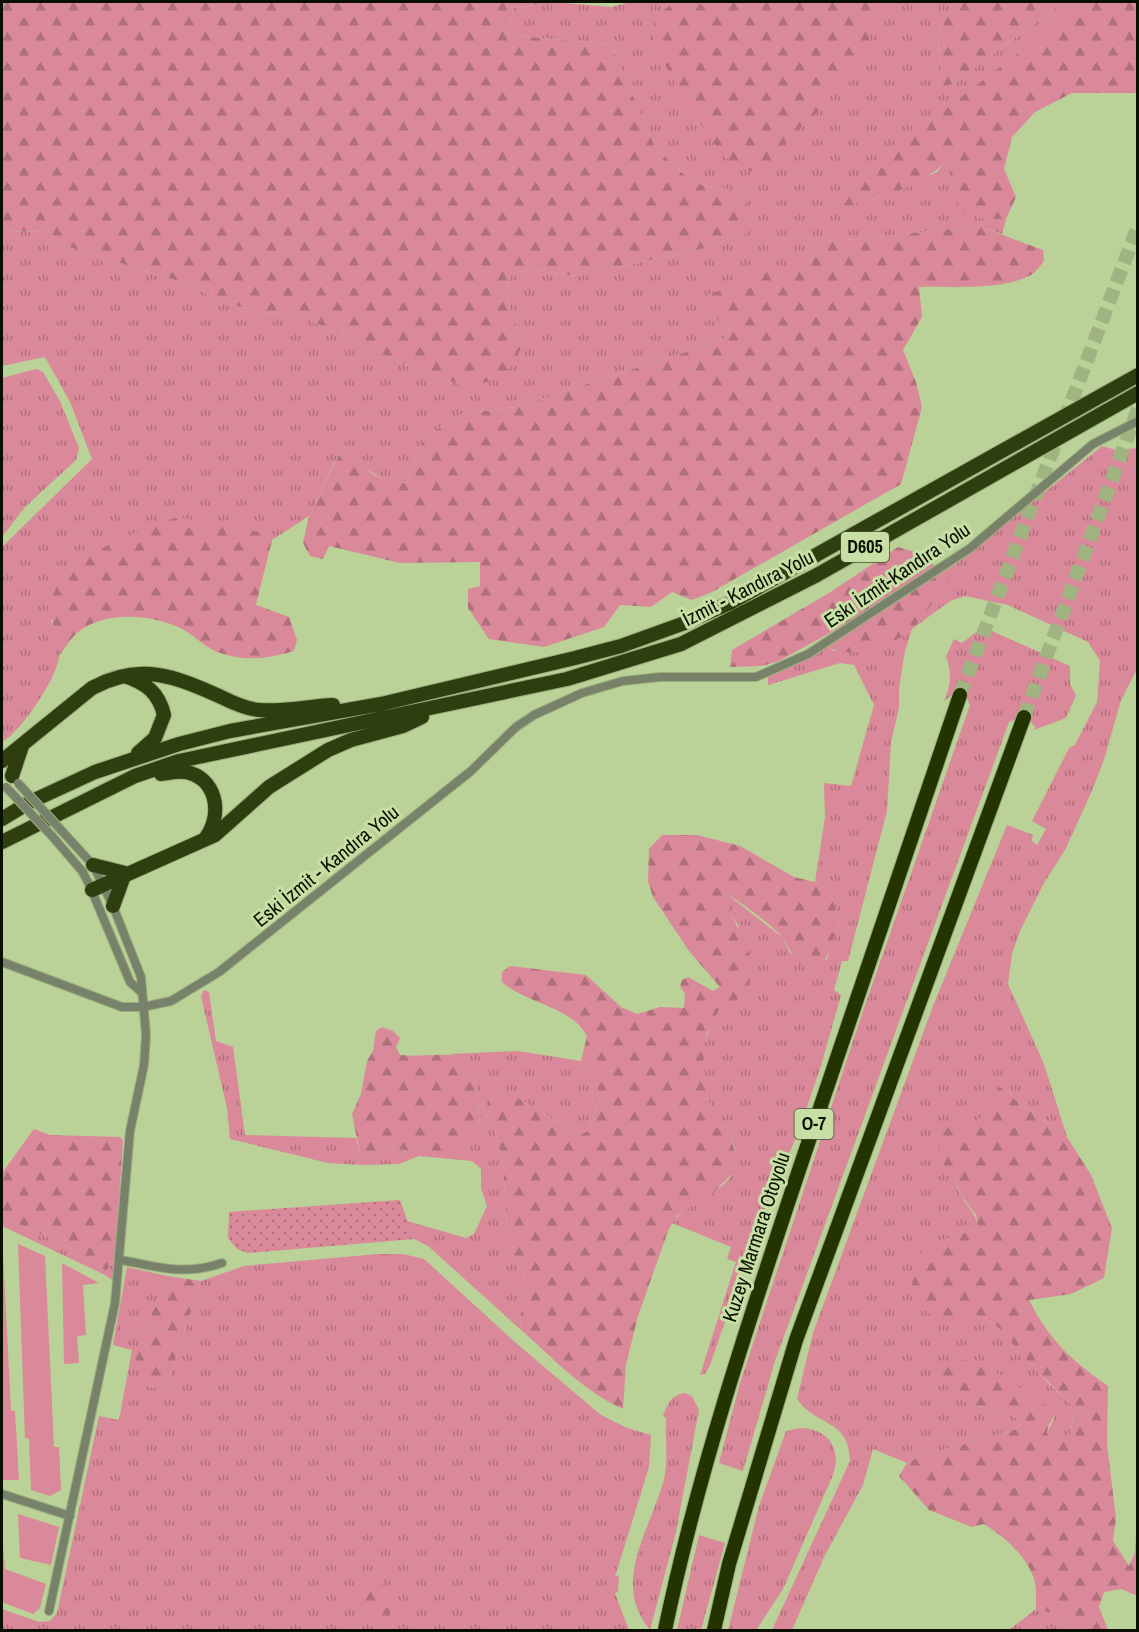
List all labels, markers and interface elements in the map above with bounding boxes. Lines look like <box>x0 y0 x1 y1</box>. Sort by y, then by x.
street label: Eskı İzmit-Kandıra Yolu <box>818 516 975 634</box>
road number: D605 <box>841 532 889 562</box>
street label: İzmit - Kandıra Yolu <box>678 543 818 632</box>
street label: Eski İzmit - Kandıra Yolu <box>247 799 404 933</box>
road number: O-7 <box>794 1109 834 1139</box>
street label: Kuzey Marmara Otoyolu <box>715 1149 796 1325</box>

